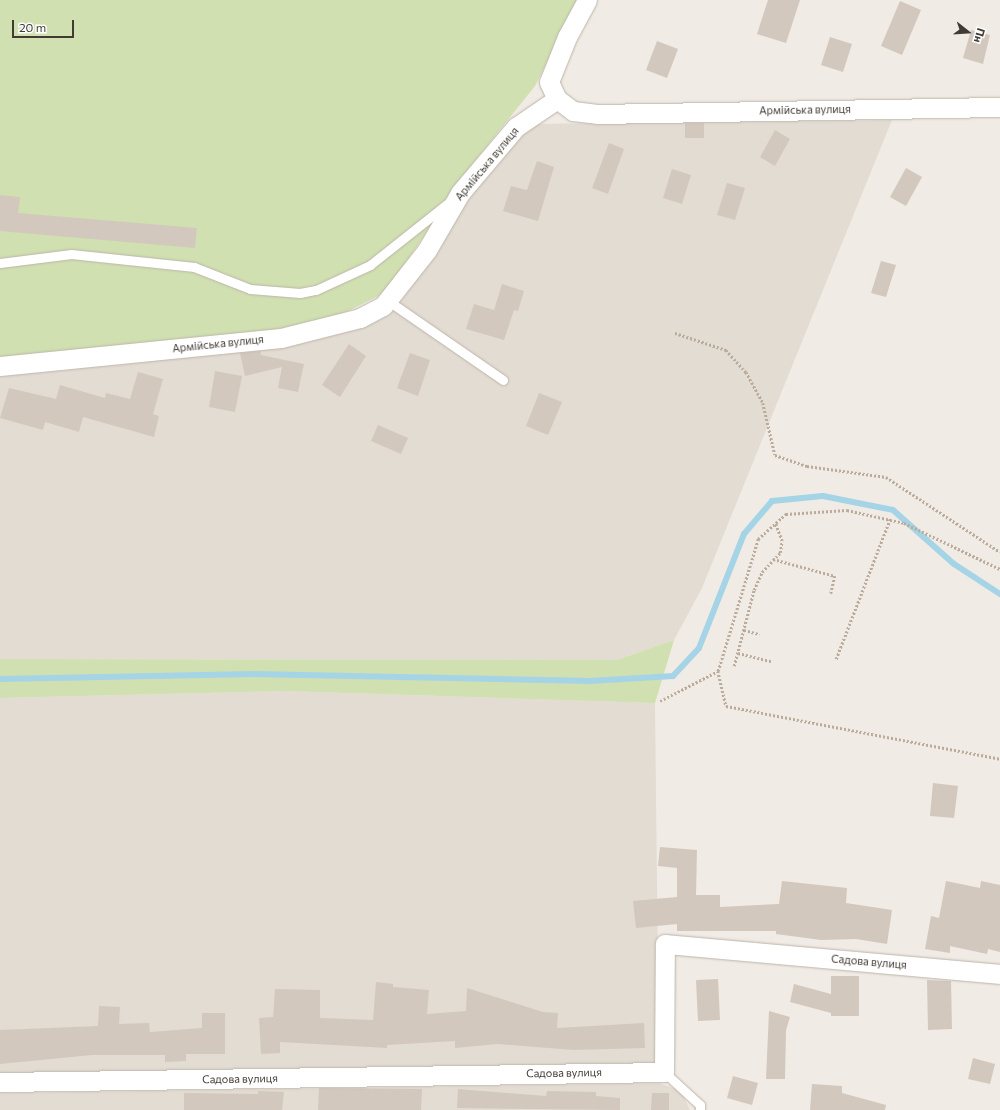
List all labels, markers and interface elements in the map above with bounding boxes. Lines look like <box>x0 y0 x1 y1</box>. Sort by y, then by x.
scale bar <box>14 12 76 38</box>
north arrow <box>948 12 988 52</box>
text: 20 m <box>19 20 46 34</box>
text: Пн <box>972 27 988 45</box>
street label: Армійська вулиця <box>759 103 851 117</box>
street label: Армійська вулиця <box>452 125 522 203</box>
street label: Армійська вулиця <box>172 333 264 355</box>
street label: Садова вулиця <box>831 952 907 972</box>
street label: Садова вулиця <box>526 1066 602 1080</box>
street label: Садова вулиця <box>202 1072 278 1086</box>

